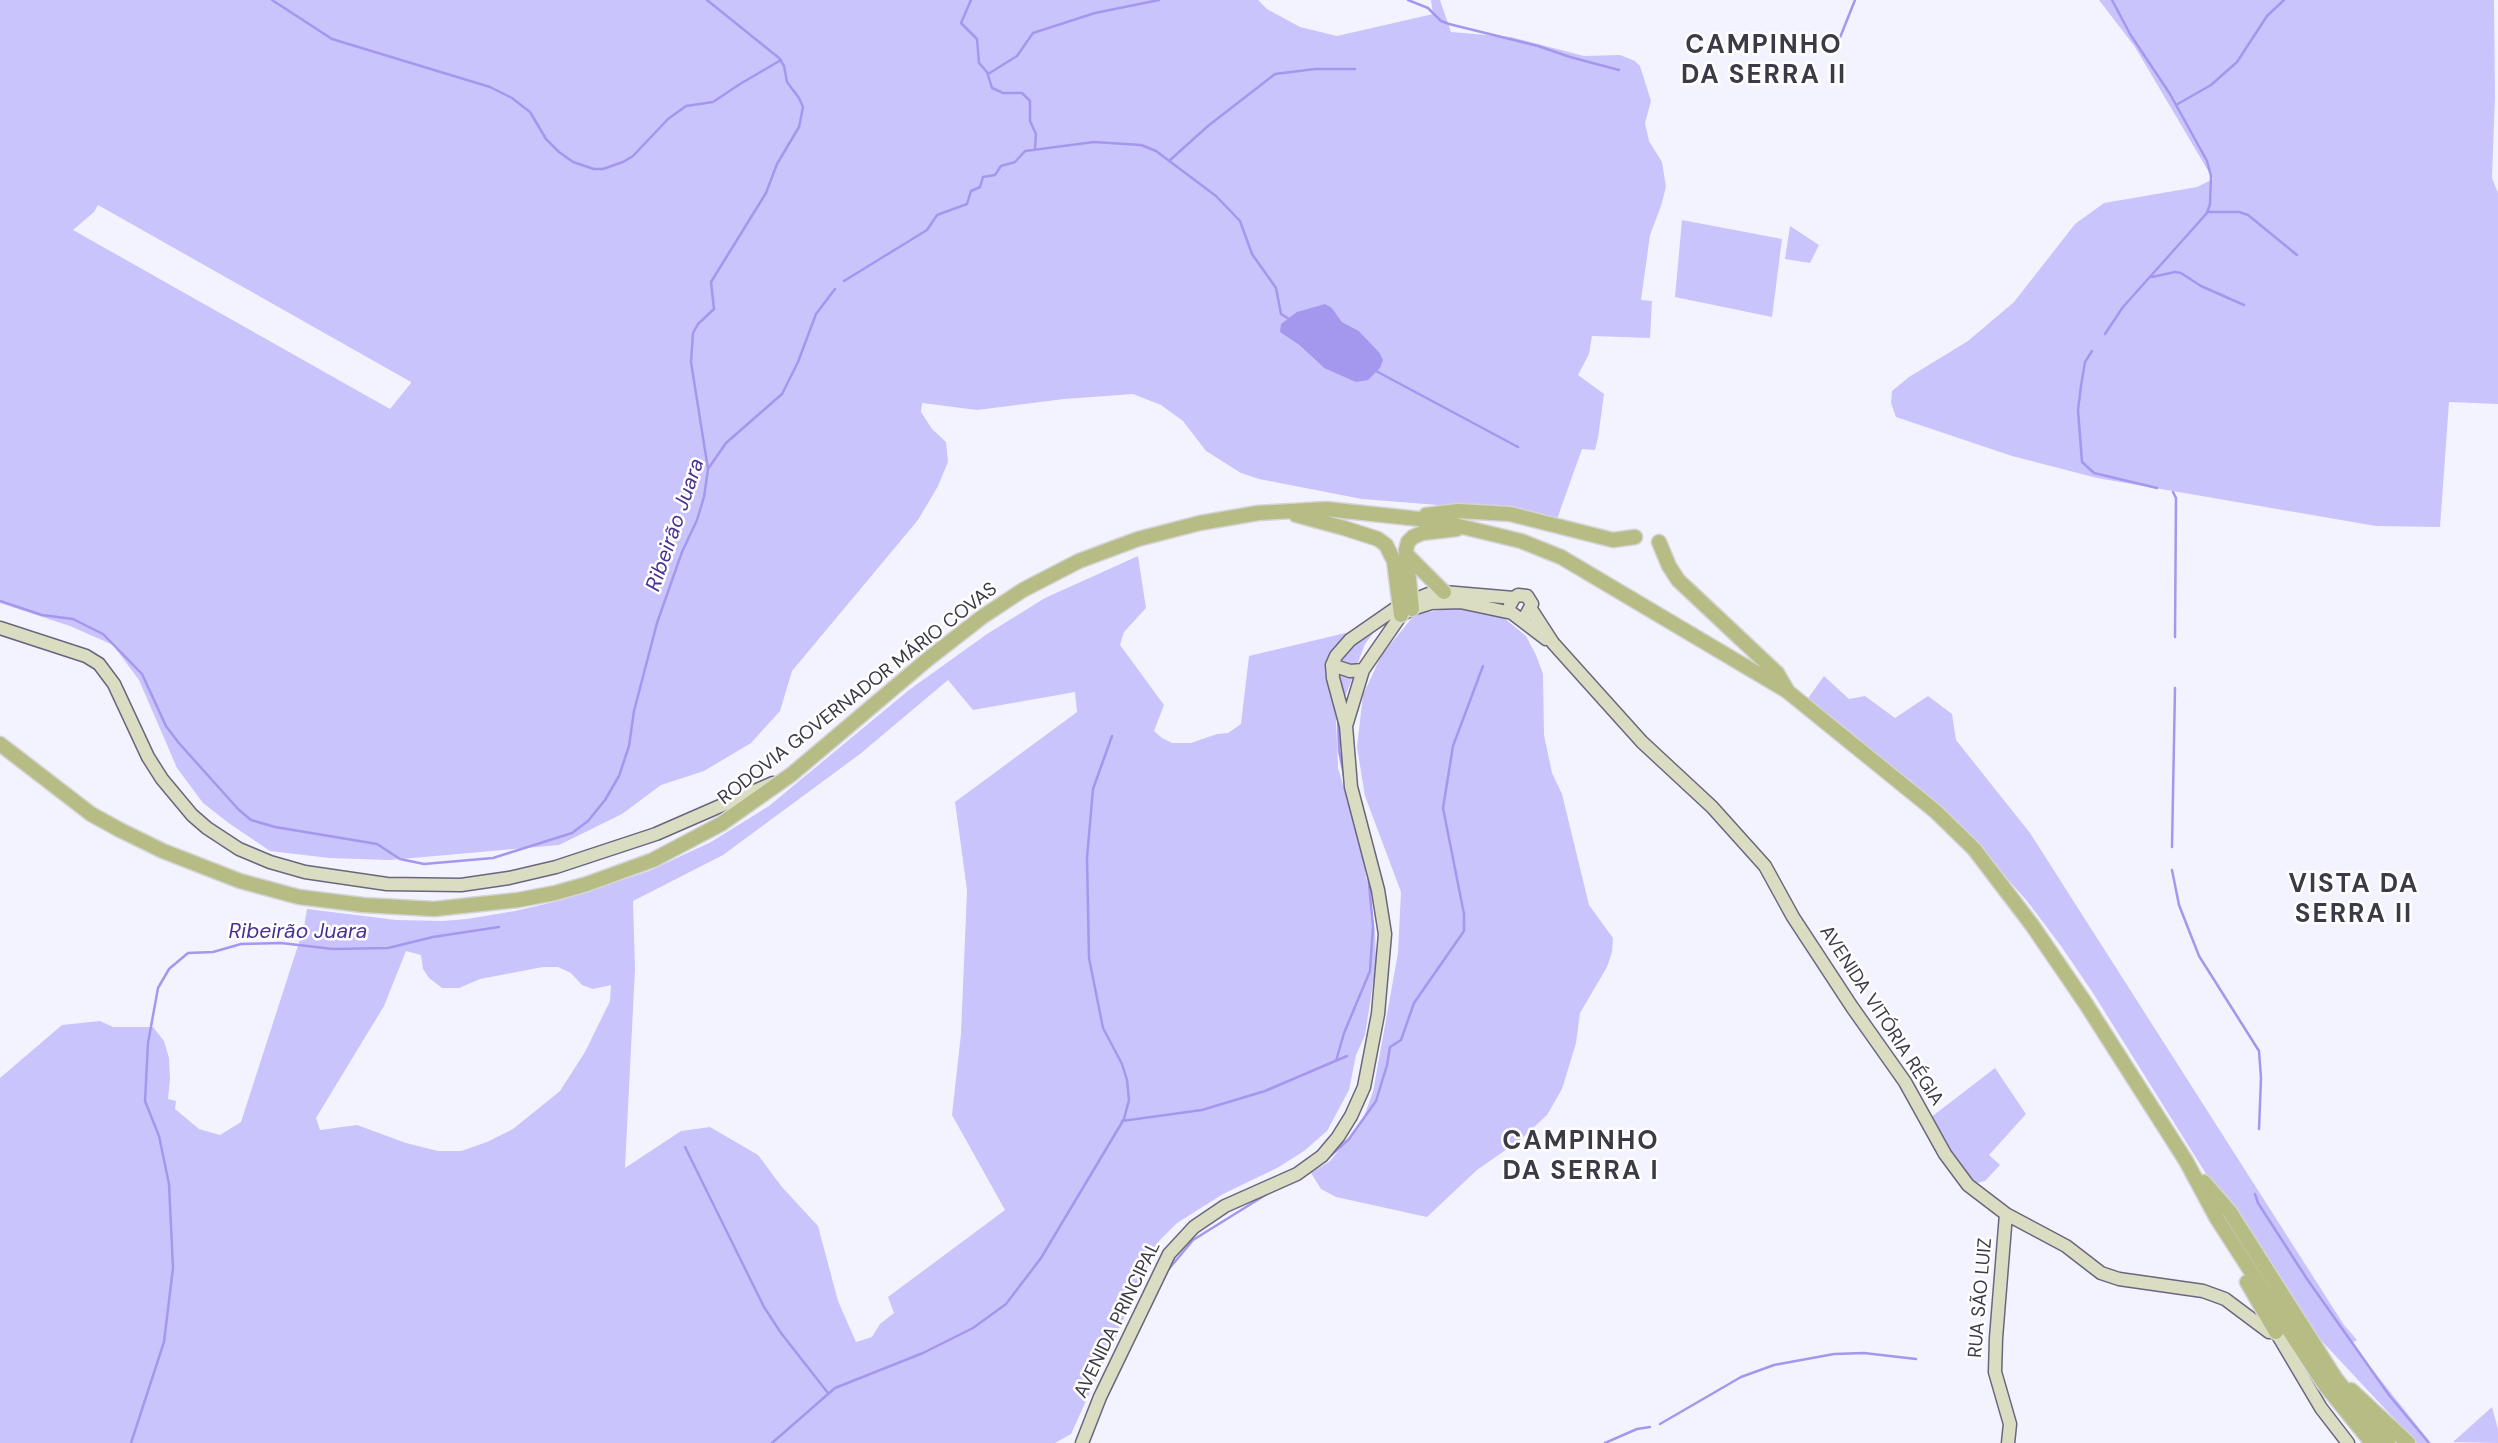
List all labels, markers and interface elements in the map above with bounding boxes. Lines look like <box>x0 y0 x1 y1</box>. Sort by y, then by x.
district label: CAMPINHO DA SERRA II <box>1682 30 1846 92</box>
water label: Ribeirão Juara <box>641 455 711 595</box>
street label: RODOVIA GOVERNADOR MÁRIO COVAS <box>714 578 1002 810</box>
district label: VISTA DA SERRA II <box>2290 869 2418 931</box>
water label: Ribeirão Juara <box>229 919 367 945</box>
street label: AVENIDA VITÓRIA RÉGIA <box>1814 922 1948 1110</box>
district label: CAMPINHO DA SERRA I <box>1503 1126 1659 1188</box>
street label: RUA SÃO LUIZ <box>1964 1237 1998 1359</box>
street label: AVENIDA PRINCIPAL <box>1070 1238 1166 1402</box>

